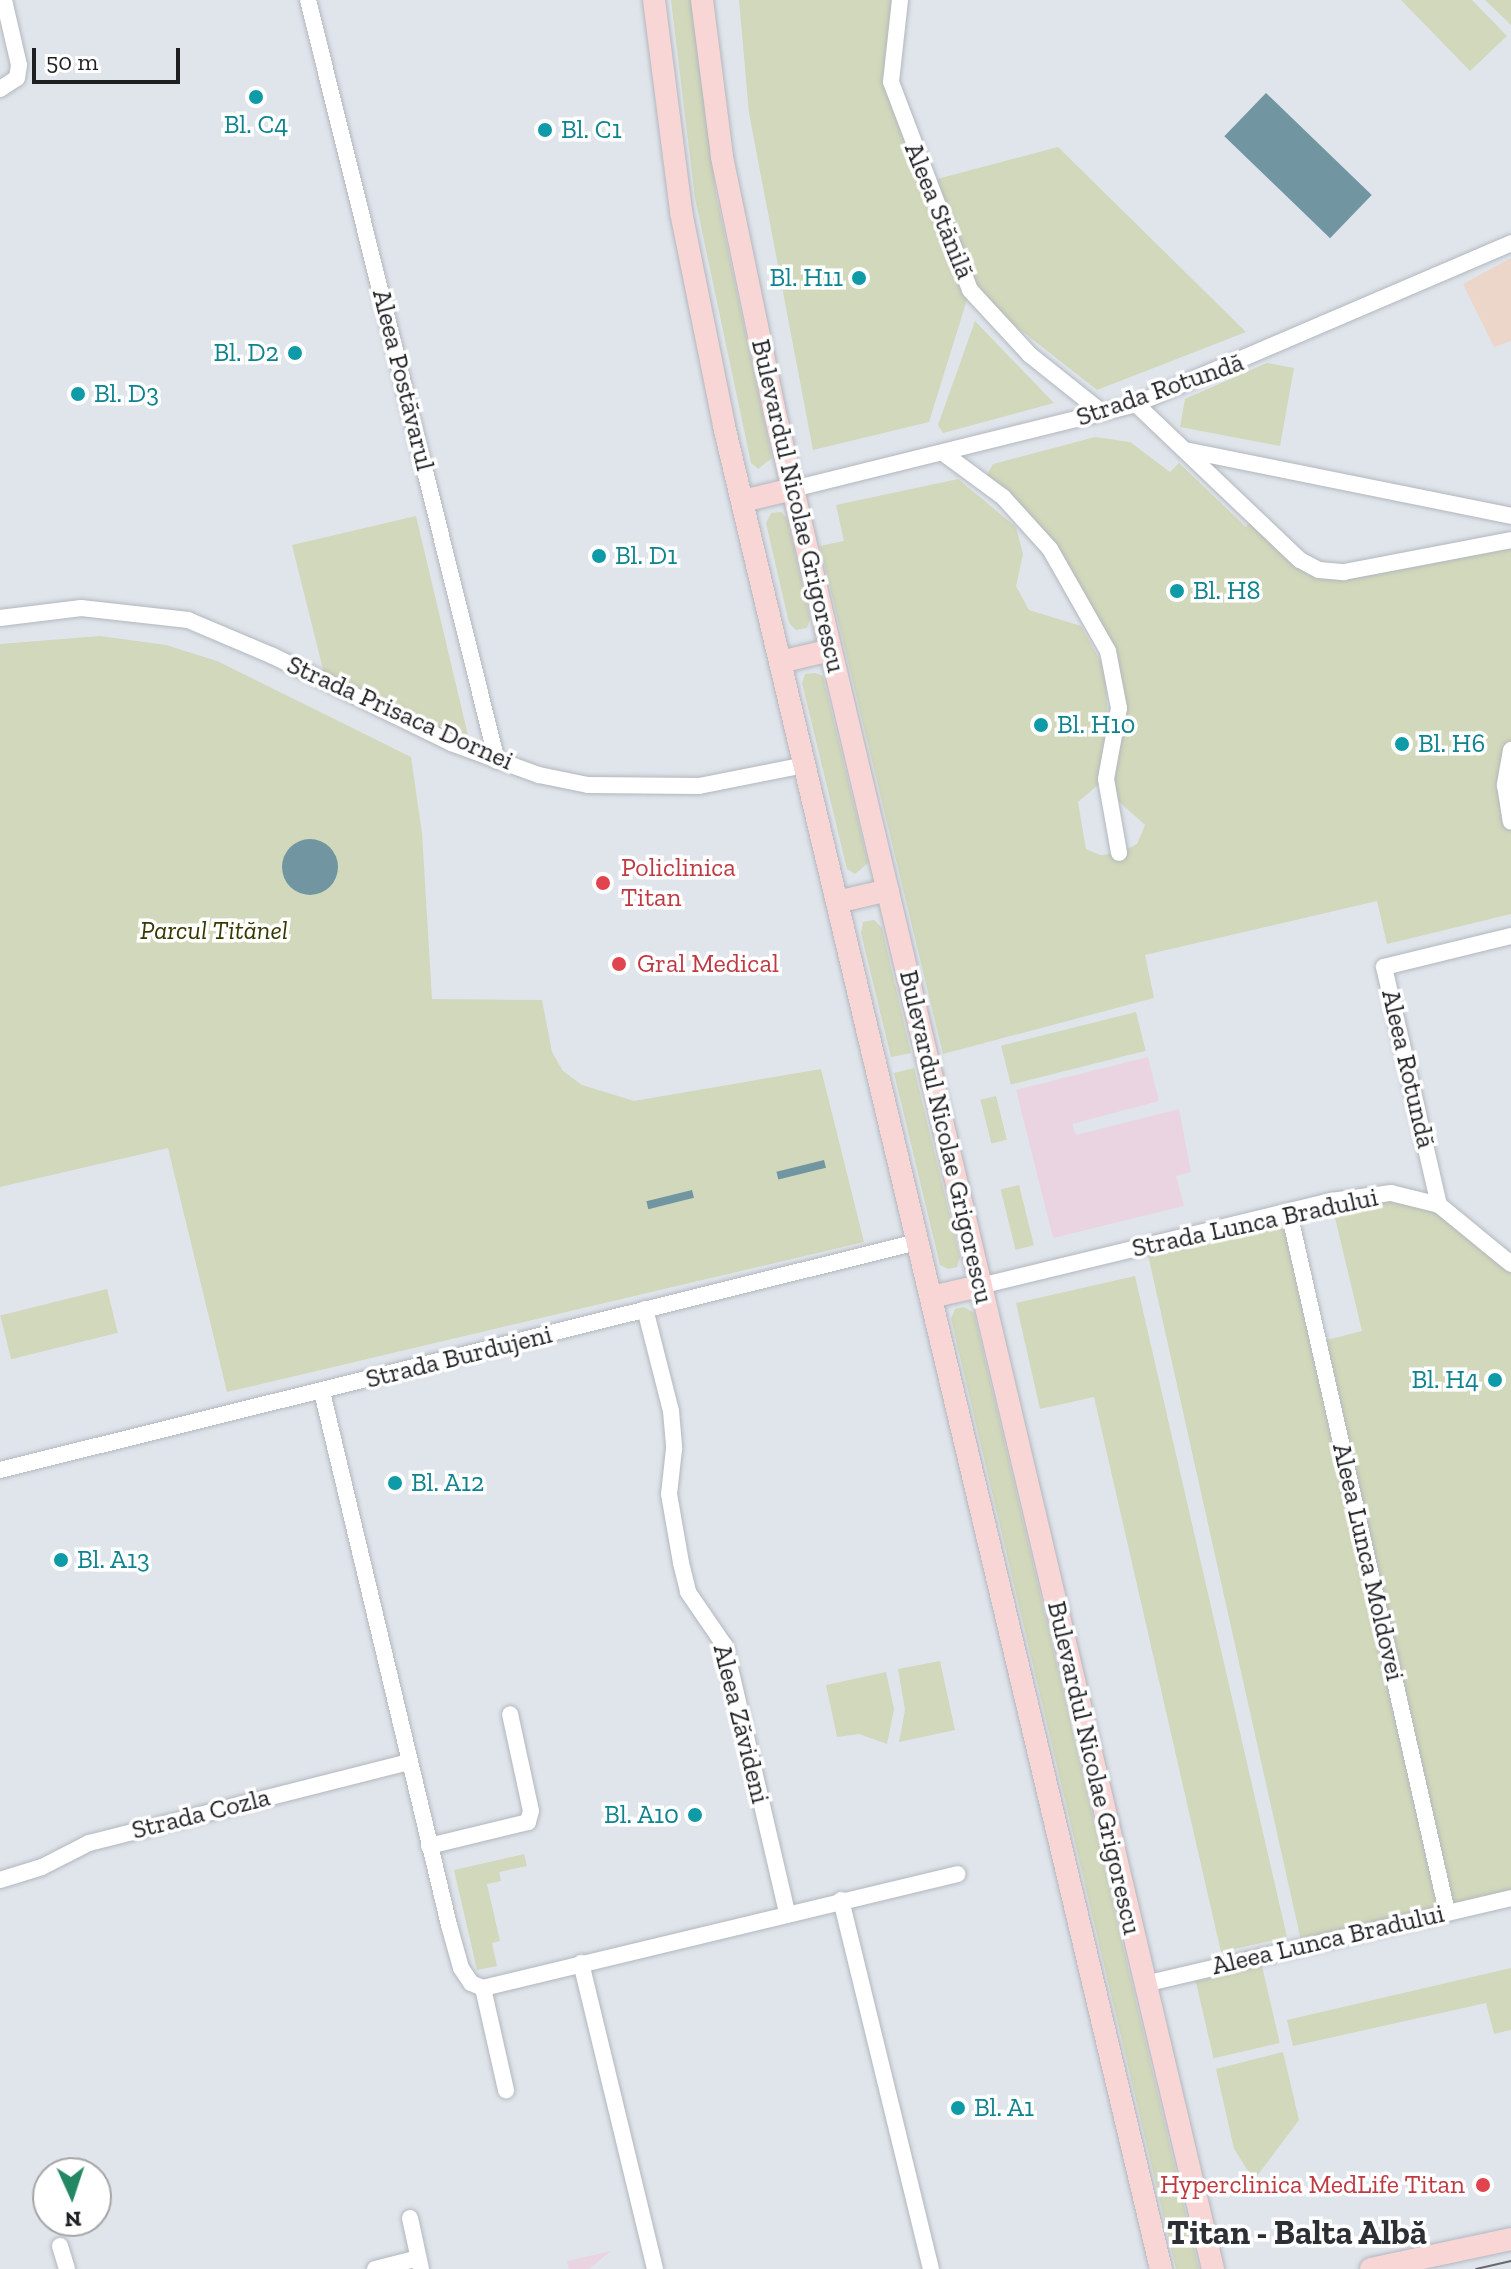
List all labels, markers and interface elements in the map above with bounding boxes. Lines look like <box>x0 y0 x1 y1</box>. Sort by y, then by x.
scale bar <box>36 32 184 82</box>
text: 50 m <box>46 47 98 76</box>
marker: Bl. C4 <box>247 88 265 106</box>
place label: Bl. C4 <box>224 109 288 141</box>
place label: Bl. C1 <box>561 114 622 146</box>
marker: Bl. C1 <box>536 121 554 139</box>
street label: Aleea Stănilă <box>897 138 981 284</box>
place label: Bl. H11 <box>769 262 843 294</box>
marker: Bl. H11 <box>850 269 868 287</box>
street label: Aleea Postăvarul <box>365 286 441 474</box>
street label: Bulevardul Nicolae Grigorescu <box>744 336 852 676</box>
place label: Bl. D2 <box>213 337 279 369</box>
marker: Bl. D2 <box>286 344 304 362</box>
street label: Strada Rotundă <box>1072 347 1248 433</box>
place label: Bl. D3 <box>94 378 159 410</box>
marker: Bl. D3 <box>69 385 87 403</box>
place label: Bl. D1 <box>615 540 677 572</box>
marker: Bl. D1 <box>590 547 608 565</box>
place label: Bl. H8 <box>1193 575 1260 607</box>
marker: Bl. H8 <box>1168 582 1186 600</box>
street label: Strada Prisaca Dornei <box>282 649 518 777</box>
place label: Bl. H10 <box>1057 709 1135 741</box>
marker: Bl. H10 <box>1032 716 1050 734</box>
place label: Bl. H6 <box>1418 728 1485 760</box>
marker: Bl. H6 <box>1393 735 1411 753</box>
place label: Policlinica Titan <box>621 852 736 914</box>
marker: Policlinica Titan <box>592 872 614 894</box>
park label: Parcul Titănel <box>140 915 288 947</box>
place label: Gral Medical <box>637 948 779 980</box>
marker: Gral Medical <box>608 953 630 975</box>
street label: Bulevardul Nicolae Grigorescu <box>892 967 1000 1307</box>
street label: Aleea Rotundă <box>1375 987 1441 1151</box>
street label: Strada Lunca Bradului <box>1129 1182 1381 1264</box>
street label: Strada Burdujeni <box>363 1319 555 1395</box>
place label: Bl. H4 <box>1412 1364 1479 1396</box>
marker: Bl. H4 <box>1486 1371 1504 1389</box>
street label: Aleea Lunca Moldovei <box>1326 1440 1410 1684</box>
place label: Bl. A12 <box>411 1467 485 1499</box>
marker: Bl. A12 <box>386 1474 404 1492</box>
place label: Bl. A13 <box>77 1544 150 1576</box>
marker: Bl. A13 <box>52 1551 70 1569</box>
street label: Bulevardul Nicolae Grigorescu <box>1040 1598 1148 1938</box>
street label: Aleea Zăvideni <box>706 1641 776 1807</box>
street label: Strada Cozla <box>129 1782 273 1846</box>
place label: Bl. A10 <box>603 1799 679 1831</box>
marker: Bl. A10 <box>686 1806 704 1824</box>
street label: Aleea Lunca Bradului <box>1209 1898 1447 1982</box>
place label: Bl. A1 <box>974 2092 1035 2124</box>
marker: Bl. A1 <box>949 2099 967 2117</box>
north arrow <box>32 2157 112 2237</box>
place label: Hyperclinica MedLife Titan <box>1160 2169 1465 2201</box>
marker: Hyperclinica MedLife Titan <box>1472 2174 1494 2196</box>
text: N <box>64 2206 82 2233</box>
district label: Titan - Balta Albă <box>1167 2213 1427 2253</box>

